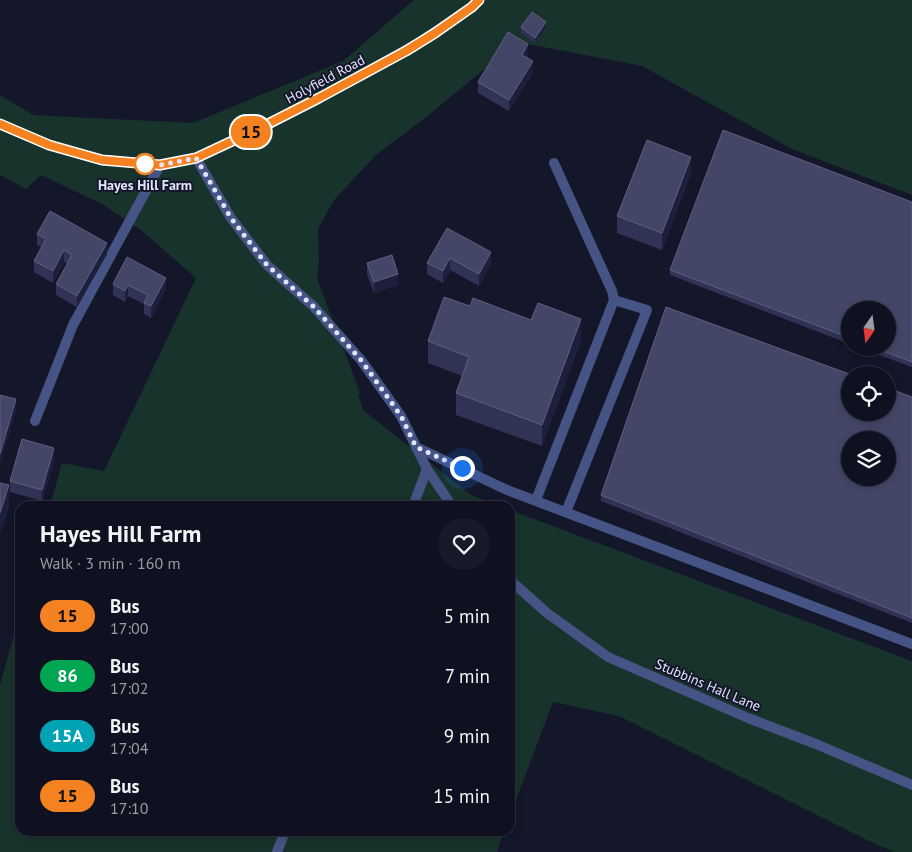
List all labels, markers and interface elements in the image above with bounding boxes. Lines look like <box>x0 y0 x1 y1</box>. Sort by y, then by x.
street label: Holyfield Road <box>282 51 368 107</box>
line badge: 15 <box>228 116 274 148</box>
text: 15 <box>241 120 261 143</box>
marker: Hayes Hill Farm <box>134 153 156 175</box>
place label: Hayes Hill Farm <box>98 176 192 194</box>
north arrow <box>841 301 896 356</box>
map controls <box>841 301 896 486</box>
button: locate <box>841 366 896 421</box>
button: layers <box>841 431 896 486</box>
your location <box>450 456 475 481</box>
text: Hayes Hill Farm <box>40 518 201 549</box>
button: heart <box>438 518 490 570</box>
text: Walk · 3 min · 160 m <box>40 553 180 573</box>
text: Bus <box>110 594 139 618</box>
text: 15 <box>57 604 78 627</box>
text: 5 min <box>444 604 490 628</box>
text: 17:00 <box>110 618 148 638</box>
text: Bus <box>110 654 139 678</box>
street label: Stubbins Hall Lane <box>653 655 763 715</box>
text: 86 <box>57 664 78 687</box>
text: 7 min <box>445 664 490 688</box>
text: 17:02 <box>110 678 148 698</box>
text: Bus <box>110 714 139 738</box>
text: 15A <box>52 724 83 747</box>
text: 9 min <box>444 724 490 748</box>
text: 17:04 <box>110 738 148 758</box>
text: Bus <box>110 774 139 798</box>
text: 15 <box>57 784 78 807</box>
text: 15 min <box>433 784 490 808</box>
text: 17:10 <box>110 798 148 818</box>

